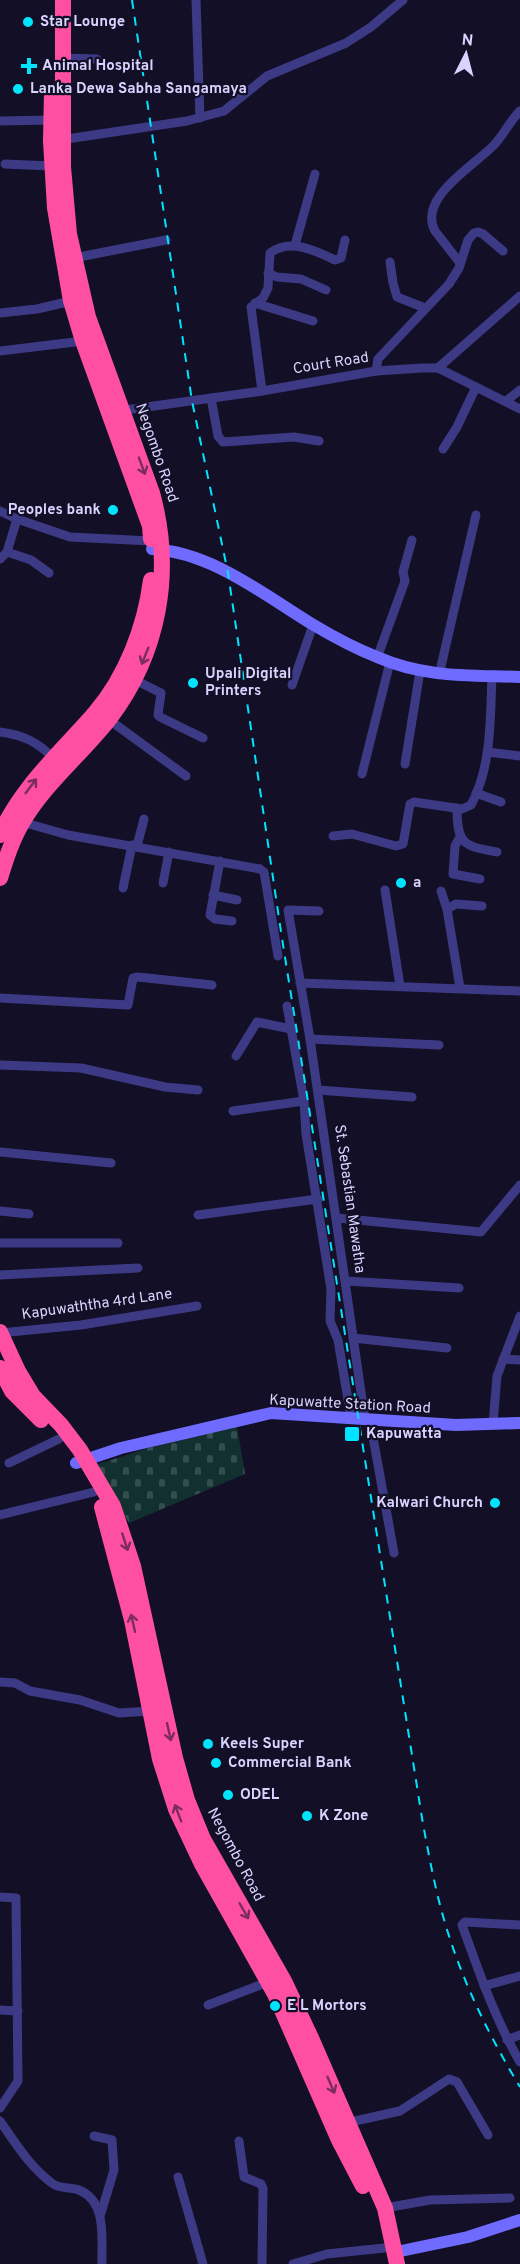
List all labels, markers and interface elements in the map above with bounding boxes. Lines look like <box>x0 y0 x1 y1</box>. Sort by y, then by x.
place label: Star Lounge <box>40 13 125 32</box>
marker: Star Lounge <box>21 15 35 29</box>
north arrow <box>436 24 496 84</box>
text: N <box>461 31 474 52</box>
marker: Animal Hospital <box>20 57 38 75</box>
place label: Animal Hospital <box>42 57 154 76</box>
place label: Lanka Dewa Sabha Sangamaya <box>30 80 247 99</box>
marker: Lanka Dewa Sabha Sangamaya <box>11 82 25 96</box>
street label: Court Road <box>292 349 370 379</box>
street label: Negombo Road <box>130 401 182 505</box>
one-way arrow <box>138 457 149 475</box>
place label: Peoples bank <box>8 501 101 520</box>
marker: Peoples bank <box>106 503 120 517</box>
one-way arrow <box>139 647 150 665</box>
place label: Upali Digital Printers <box>205 665 291 701</box>
marker: Upali Digital Printers <box>186 676 200 690</box>
one-way arrow <box>24 778 37 794</box>
place label: a <box>413 874 421 893</box>
marker: a <box>394 876 408 890</box>
street label: St. Sebastian Mawatha <box>329 1123 369 1275</box>
street label: Kapuwaththa 4rd Lane <box>21 1285 173 1325</box>
street label: Kapuwatte Station Road <box>269 1391 431 1419</box>
marker: Kapuwatta <box>343 1425 361 1443</box>
place label: Kapuwatta <box>366 1425 442 1444</box>
place label: Kalwari Church <box>376 1494 483 1513</box>
marker: Kalwari Church <box>488 1496 502 1510</box>
one-way arrow <box>121 1532 132 1551</box>
one-way arrow <box>127 1614 138 1633</box>
one-way arrow <box>164 1722 176 1741</box>
place label: Keels Super <box>220 1735 305 1754</box>
marker: Keels Super <box>201 1737 215 1751</box>
place label: Commercial Bank <box>228 1754 352 1773</box>
marker: Commercial Bank <box>209 1756 223 1770</box>
place label: ODEL <box>240 1786 280 1805</box>
marker: ODEL <box>221 1788 235 1802</box>
one-way arrow <box>171 1804 182 1822</box>
street label: Negombo Road <box>202 1805 268 1905</box>
place label: K Zone <box>319 1807 368 1826</box>
marker: K Zone <box>300 1809 314 1823</box>
one-way arrow <box>238 1902 250 1919</box>
place label: E L Mortors <box>287 1997 367 2016</box>
marker: E L Mortors <box>268 1999 282 2013</box>
one-way arrow <box>326 2076 337 2094</box>

